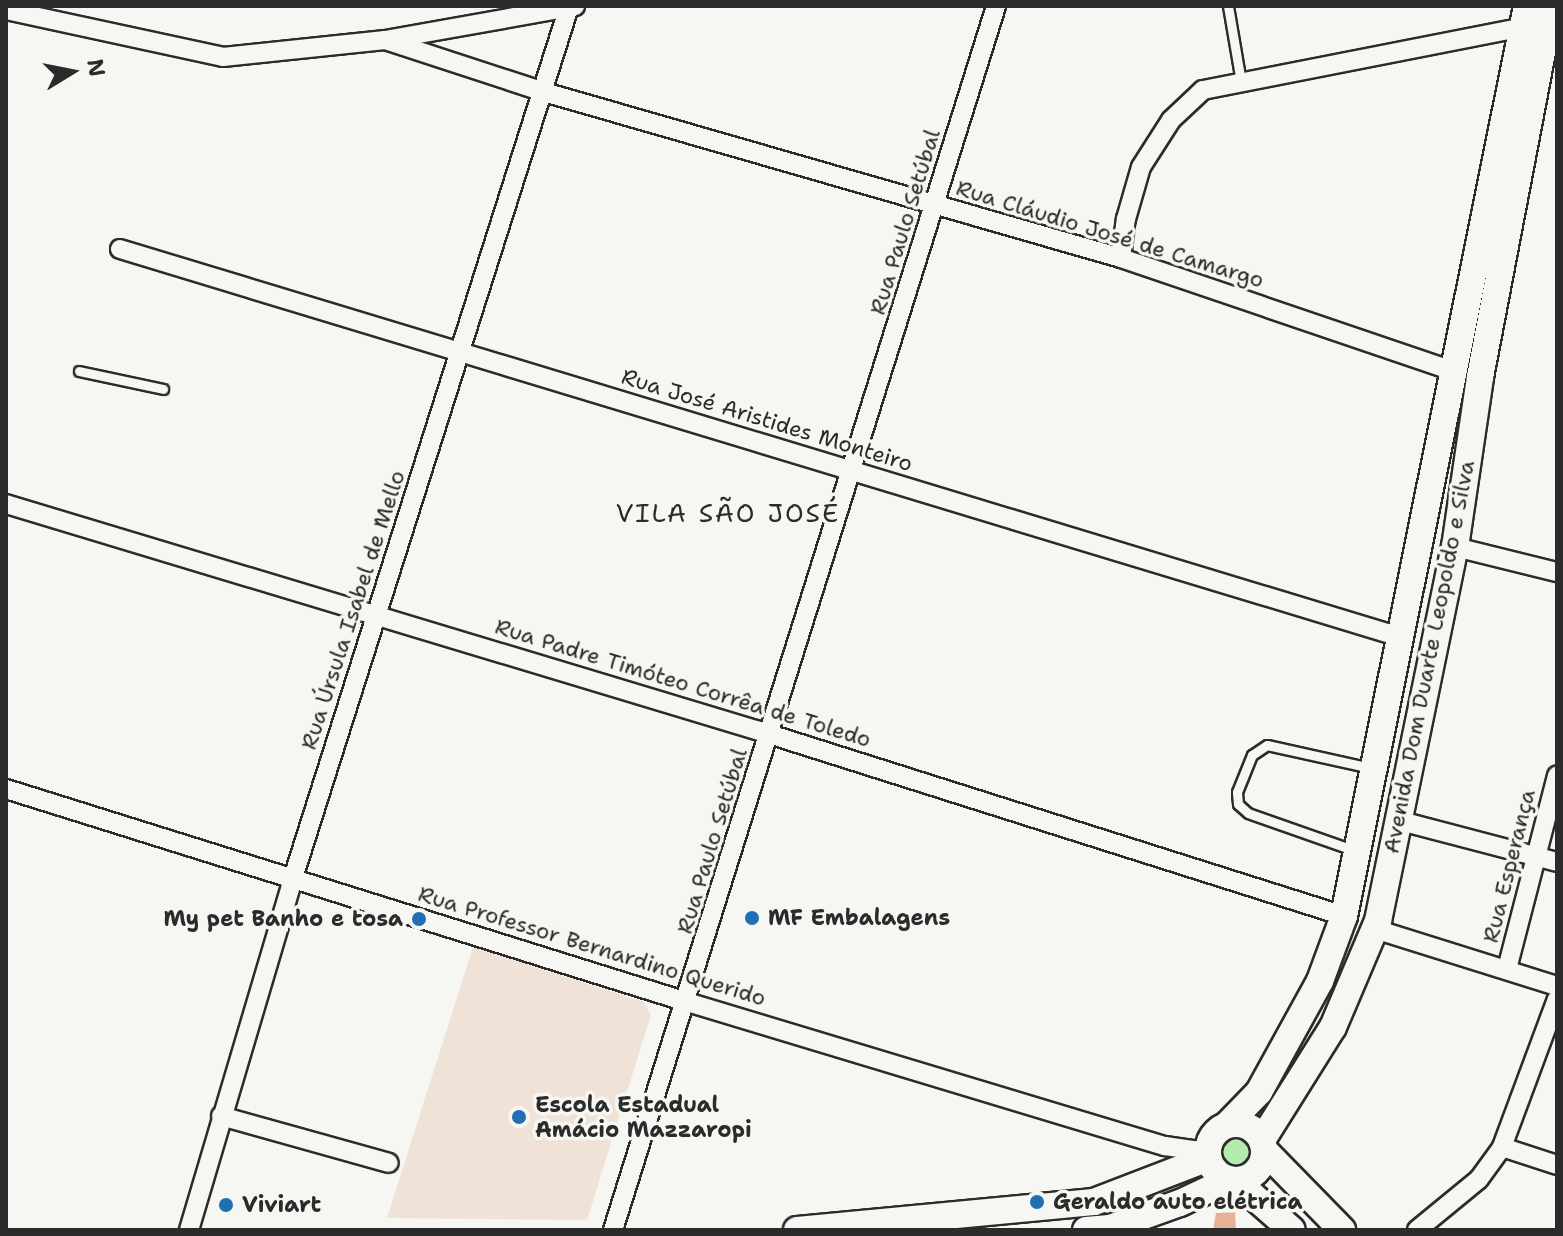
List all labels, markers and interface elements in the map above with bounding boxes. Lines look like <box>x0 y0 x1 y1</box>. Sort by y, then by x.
north arrow <box>32 32 112 112</box>
text: N <box>80 57 112 79</box>
street label: Rua Paulo Setúbal <box>864 126 946 318</box>
street label: Rua Cláudio José de Camargo <box>953 175 1267 293</box>
street label: Rua José Aristides Monteiro <box>618 363 916 477</box>
street label: Avenida Dom Duarte Leopoldo e Silva <box>1378 458 1480 856</box>
street label: Rua Úrsula Isabel de Mello <box>295 467 411 753</box>
district label: VILA SÃO JOSÉ <box>616 497 840 529</box>
street label: Rua Padre Timóteo Corrêa de Toledo <box>492 613 874 753</box>
street label: Rua Paulo Setúbal <box>671 745 753 937</box>
street label: Rua Esperança <box>1477 787 1541 945</box>
street label: Rua Professor Bernardino Querido <box>415 880 769 1012</box>
place label: MF Embalagens <box>768 905 950 931</box>
place label: My pet Banho e tosa <box>163 906 403 932</box>
marker: MF Embalagens <box>743 909 761 927</box>
marker: My pet Banho e tosa <box>410 910 428 928</box>
place label: Escola Estadual Amácio Mazzaropi <box>535 1091 752 1142</box>
marker: Escola Estadual Amácio Mazzaropi <box>510 1108 528 1126</box>
place label: Geraldo auto elétrica <box>1053 1189 1303 1215</box>
place label: Viviart <box>242 1192 321 1218</box>
marker: Geraldo auto elétrica <box>1028 1193 1046 1211</box>
marker: Viviart <box>217 1196 235 1214</box>

